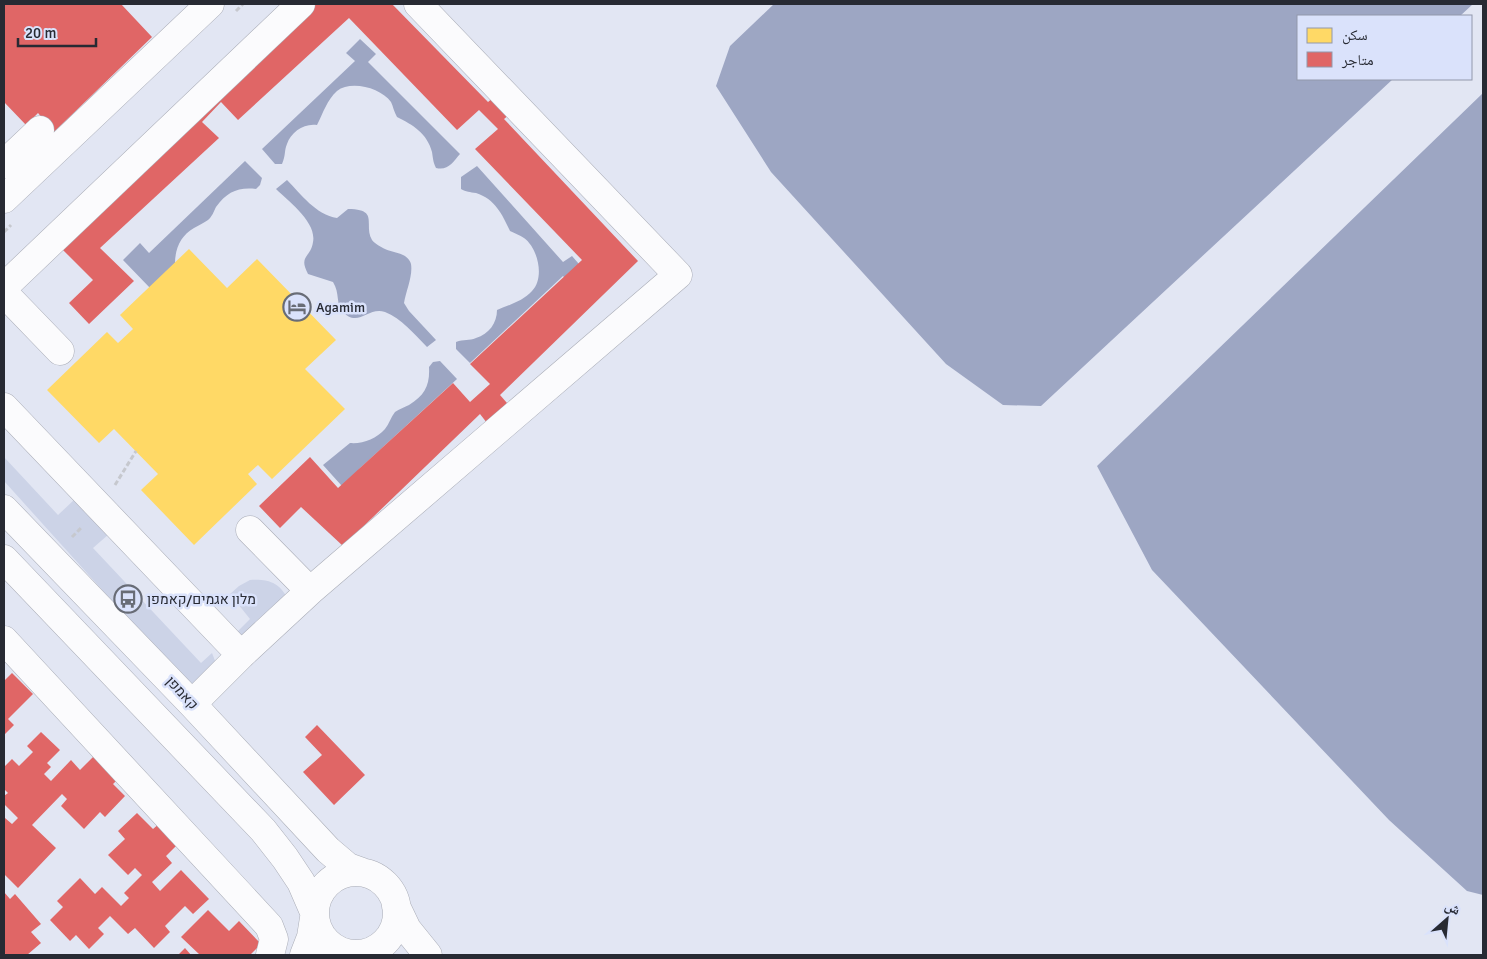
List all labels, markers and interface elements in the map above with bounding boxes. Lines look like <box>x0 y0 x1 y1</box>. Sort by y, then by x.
scale bar <box>18 15 95 47</box>
legend <box>1297 15 1472 80</box>
text: 20 m <box>25 24 56 42</box>
text: سكن <box>1342 26 1368 45</box>
text: متاجر <box>1341 51 1374 69</box>
hotel icon: Agamim <box>282 292 312 322</box>
place label: Agamim <box>316 299 365 316</box>
bus stop icon: מלון אגמים/קאמפן <box>113 584 143 614</box>
place label: מלון אגמים/קאמפן <box>147 591 256 608</box>
street label: קאמפן <box>162 673 202 713</box>
north arrow <box>1422 894 1472 944</box>
text: ش <box>1442 897 1463 919</box>

